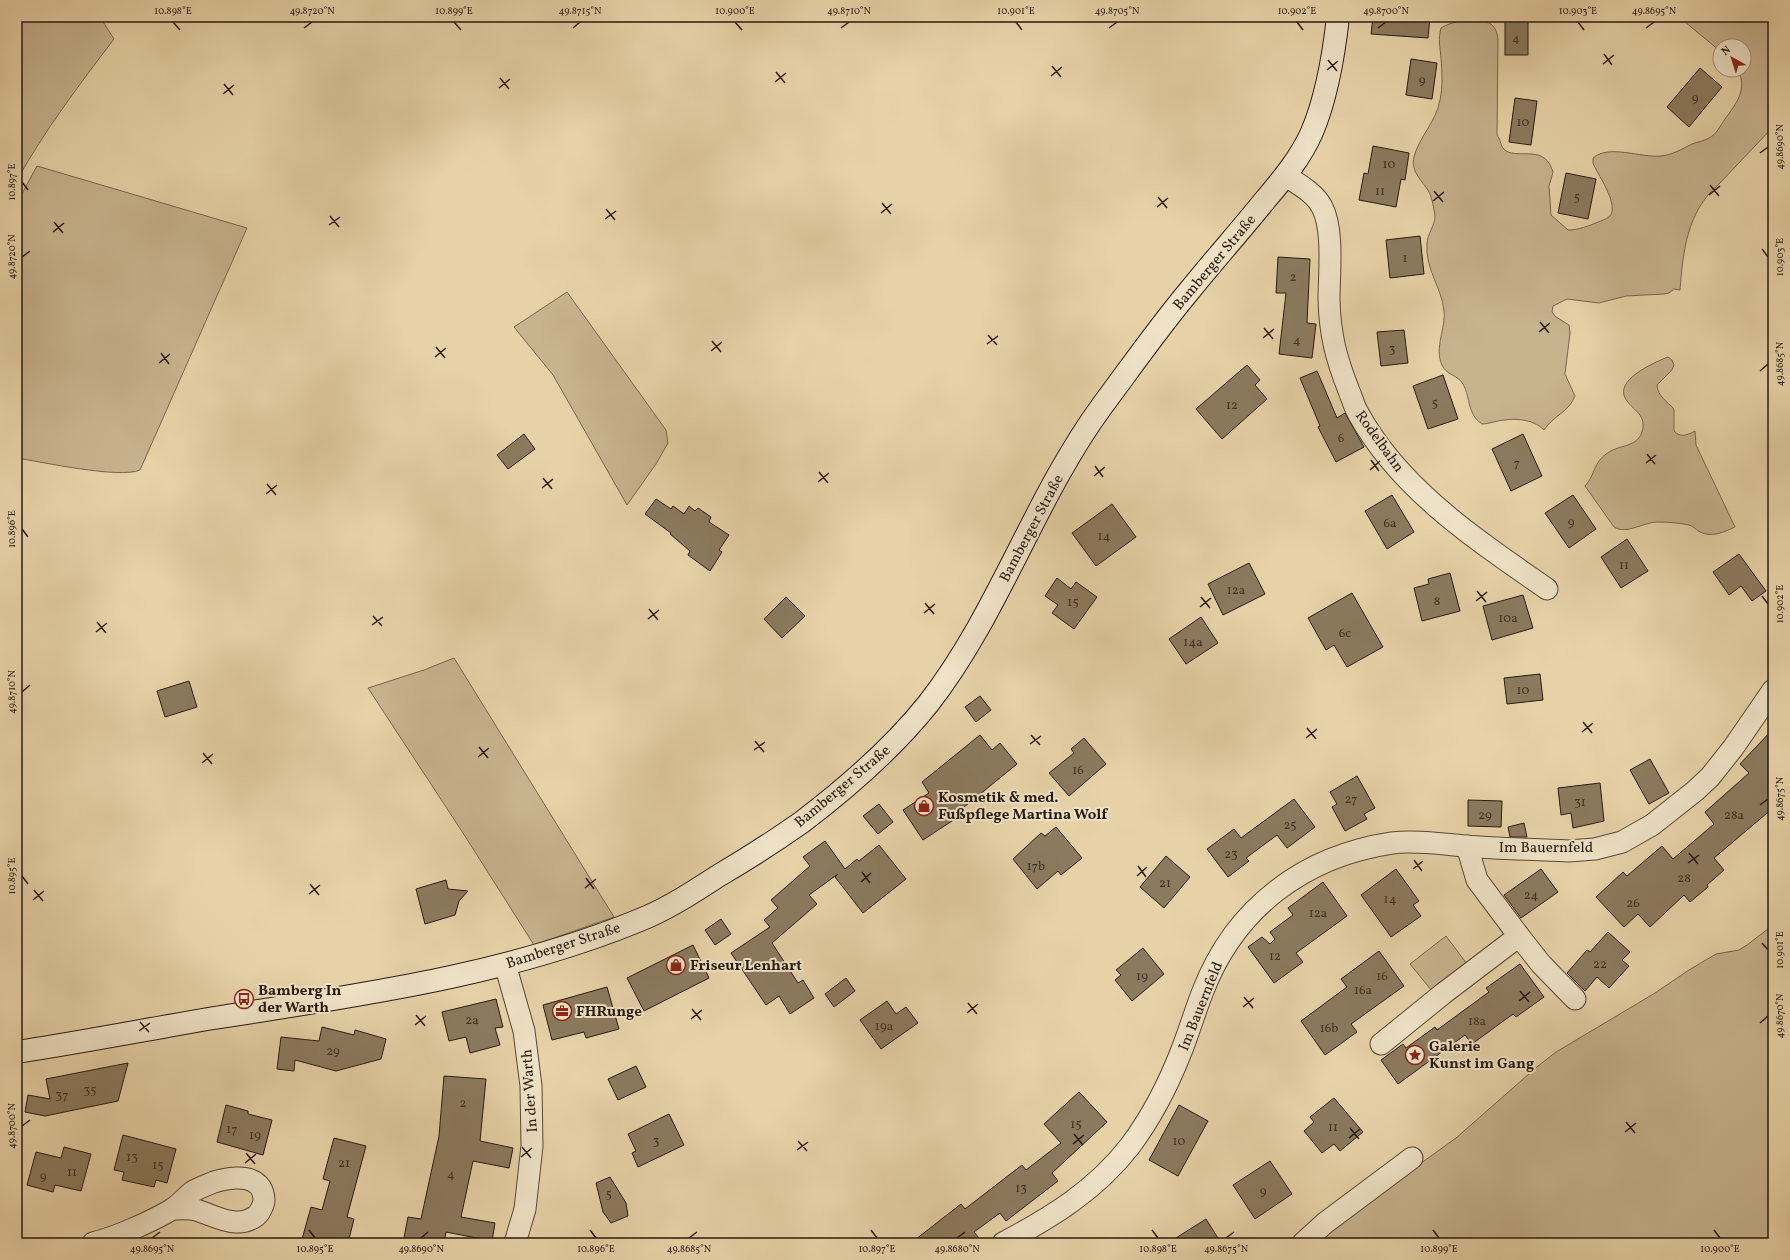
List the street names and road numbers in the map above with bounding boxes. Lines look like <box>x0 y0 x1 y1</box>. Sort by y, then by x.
street label: Bamberger Straße <box>1169 211 1261 315</box>
street label: Rodelbahn <box>1349 407 1408 477</box>
street label: Bamberger Straße <box>995 471 1070 586</box>
street label: Bamberger Straße <box>791 741 895 833</box>
street label: Im Bauernfeld <box>1499 838 1593 859</box>
street label: Bamberger Straße <box>504 918 623 975</box>
street label: Im Bauernfeld <box>1174 959 1229 1054</box>
street label: In der Warth <box>517 1048 544 1133</box>

